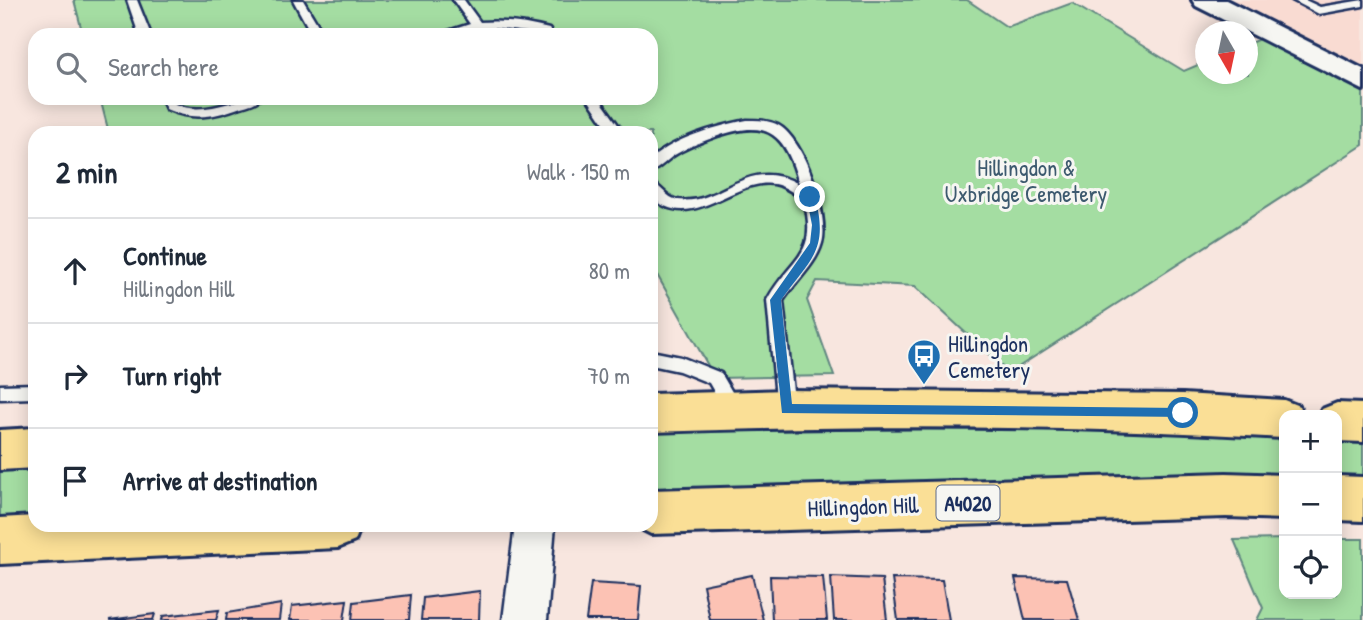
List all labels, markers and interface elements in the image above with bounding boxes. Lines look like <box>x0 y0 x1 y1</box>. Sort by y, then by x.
north arrow <box>1195 21 1258 84</box>
search box <box>28 28 658 105</box>
icon: search <box>52 48 90 86</box>
text: Search here <box>108 49 219 84</box>
text: 2 min <box>56 152 118 192</box>
park label: Hillingdon & Uxbridge Cemetery <box>945 152 1107 209</box>
text: Walk · 150 m <box>527 156 630 187</box>
route end <box>794 181 825 212</box>
text: Continue <box>123 238 207 273</box>
icon: ahead <box>56 252 94 290</box>
text: 80 m <box>589 255 630 286</box>
text: Hillingdon Hill <box>123 273 234 304</box>
place label: Hillingdon Cemetery <box>948 328 1030 385</box>
bus stop icon: Hillingdon Cemetery <box>905 337 943 386</box>
icon: right <box>56 357 94 395</box>
text: Turn right <box>123 358 221 393</box>
text: 70 m <box>587 360 630 391</box>
route start <box>1167 397 1198 428</box>
map controls <box>1279 410 1342 599</box>
button: + <box>1279 410 1342 473</box>
icon: arrive <box>56 462 94 500</box>
text: Arrive at destination <box>123 463 318 498</box>
button: − <box>1279 473 1342 536</box>
road number: A4020 <box>936 486 1000 520</box>
street label: Hillingdon Hill <box>807 489 920 523</box>
button: locate <box>1279 536 1342 599</box>

